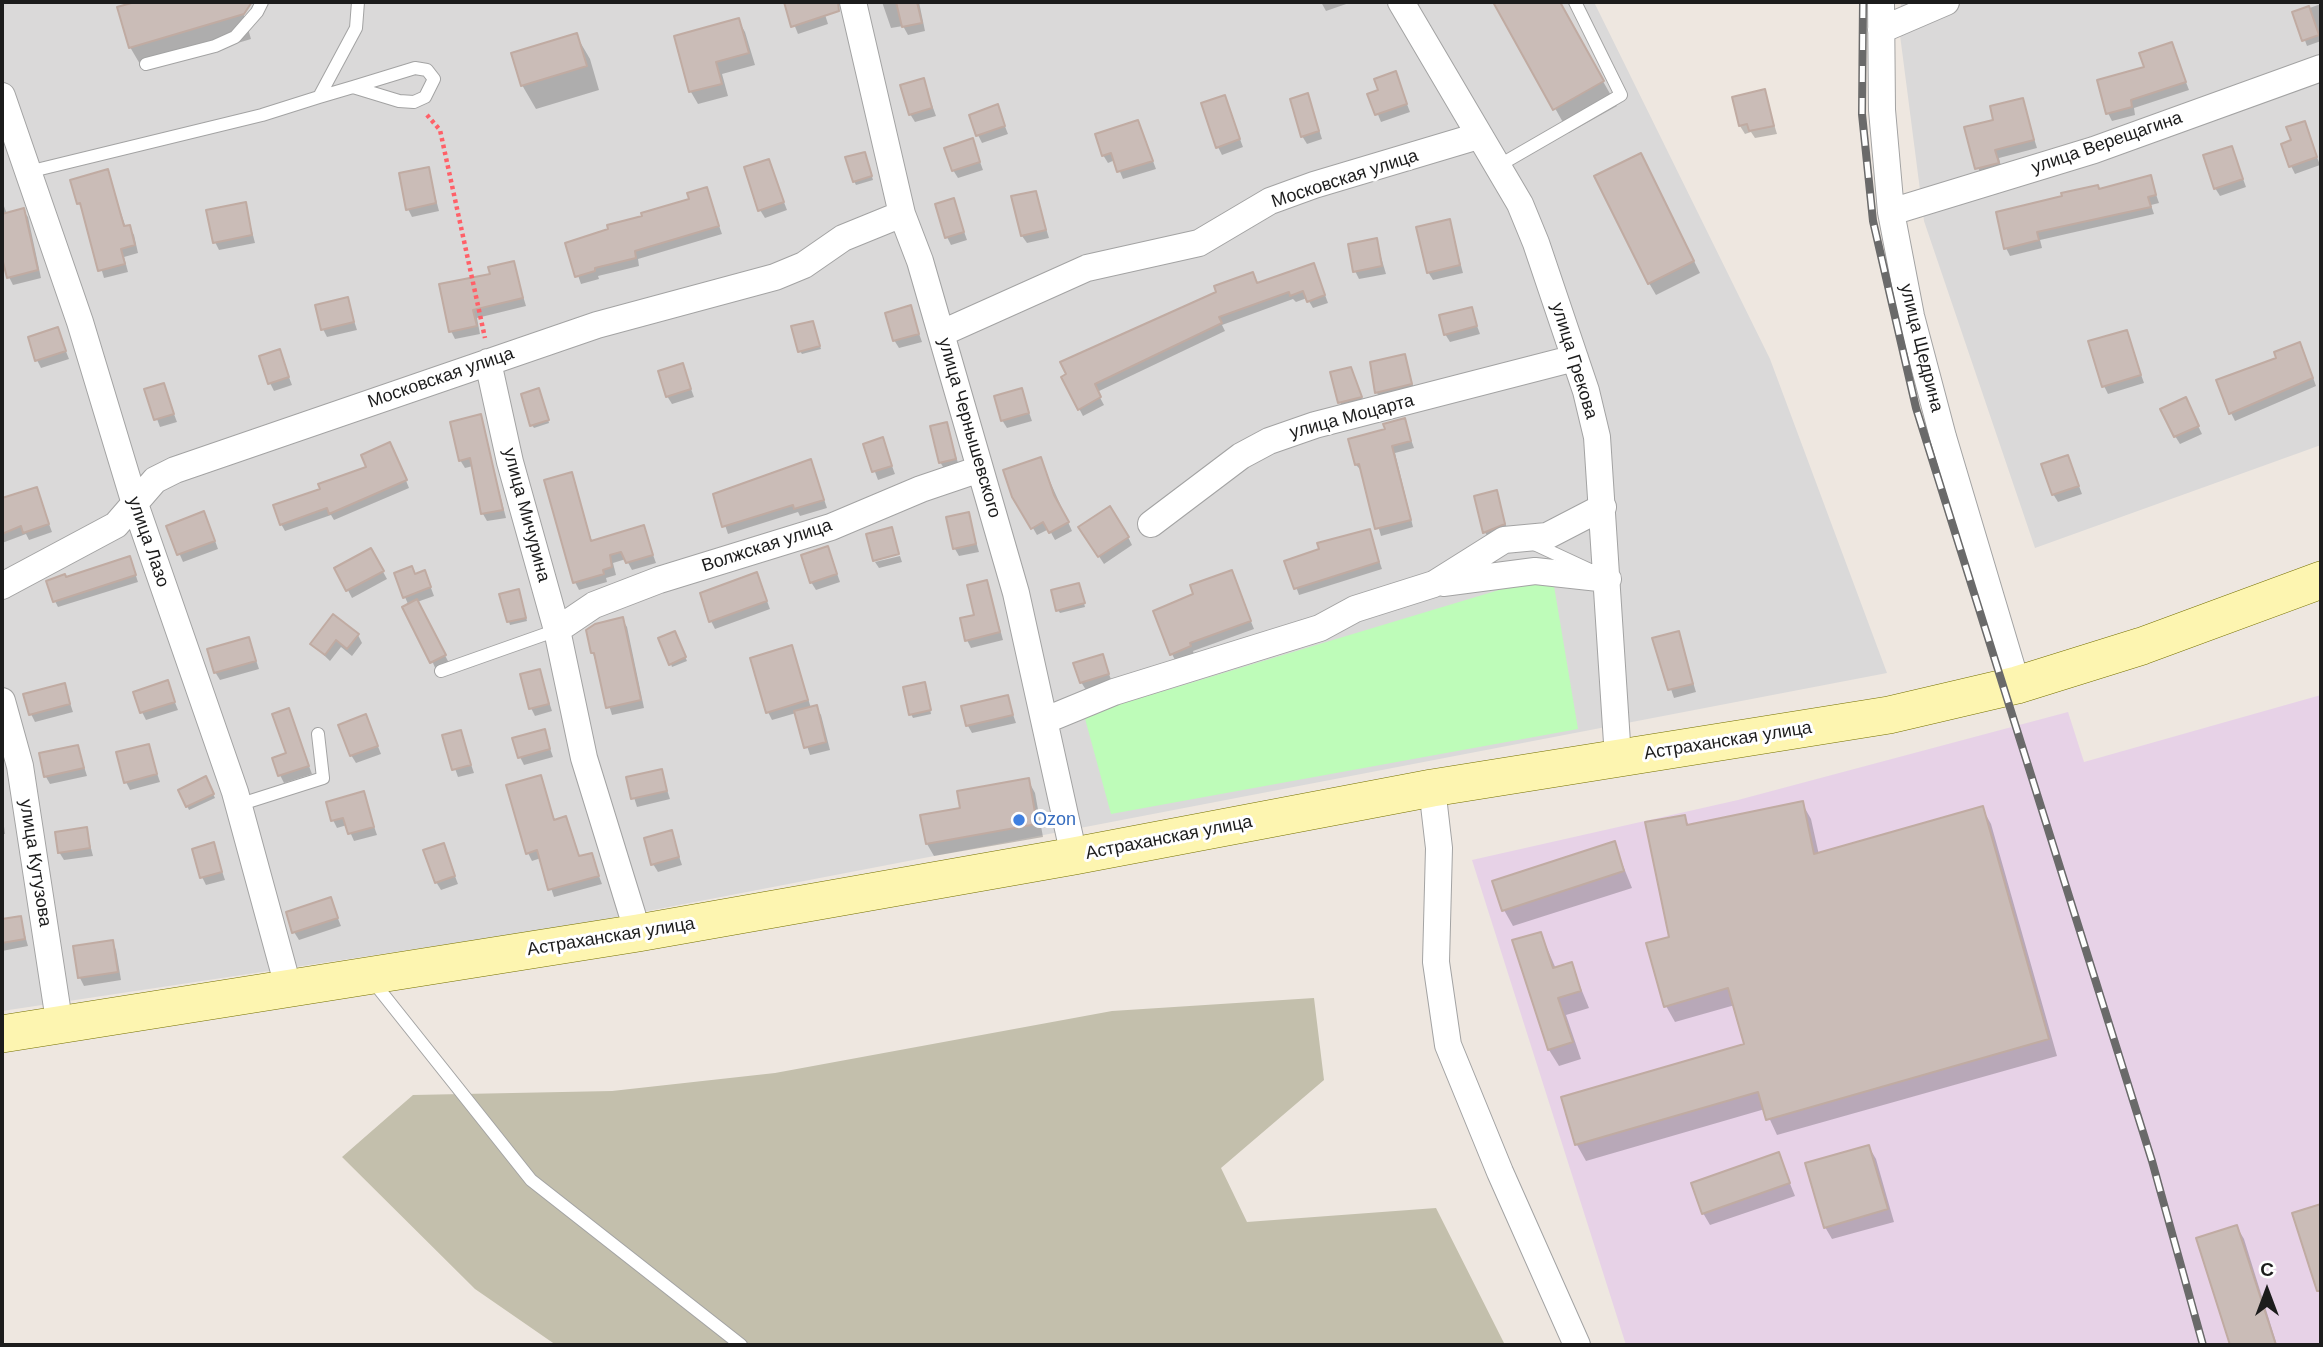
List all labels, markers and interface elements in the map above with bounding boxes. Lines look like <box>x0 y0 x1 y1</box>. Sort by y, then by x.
street label: улица Верещагина <box>2029 107 2185 179</box>
street label: Московская улица <box>1269 145 1421 213</box>
street label: улица Щедрина <box>1895 282 1947 414</box>
street label: улица Грекова <box>1546 300 1602 422</box>
street label: улица Чернышевского <box>933 335 1005 521</box>
street label: Московская улица <box>365 343 517 413</box>
street label: улица Моцарта <box>1288 390 1416 444</box>
street label: улица Мичурина <box>498 446 554 584</box>
street label: улица Лазо <box>122 494 174 590</box>
street label: Волжская улица <box>699 515 835 577</box>
street label: Астраханская улица <box>1643 717 1813 765</box>
street label: улица Кутузова <box>14 798 56 928</box>
place label: Ozon <box>1033 809 1076 831</box>
street label: Астраханская улица <box>1084 811 1254 865</box>
marker: Ozon <box>1011 812 1027 828</box>
street label: Астраханская улица <box>526 913 696 961</box>
north arrow <box>2232 1256 2302 1326</box>
text: С <box>2260 1259 2274 1280</box>

